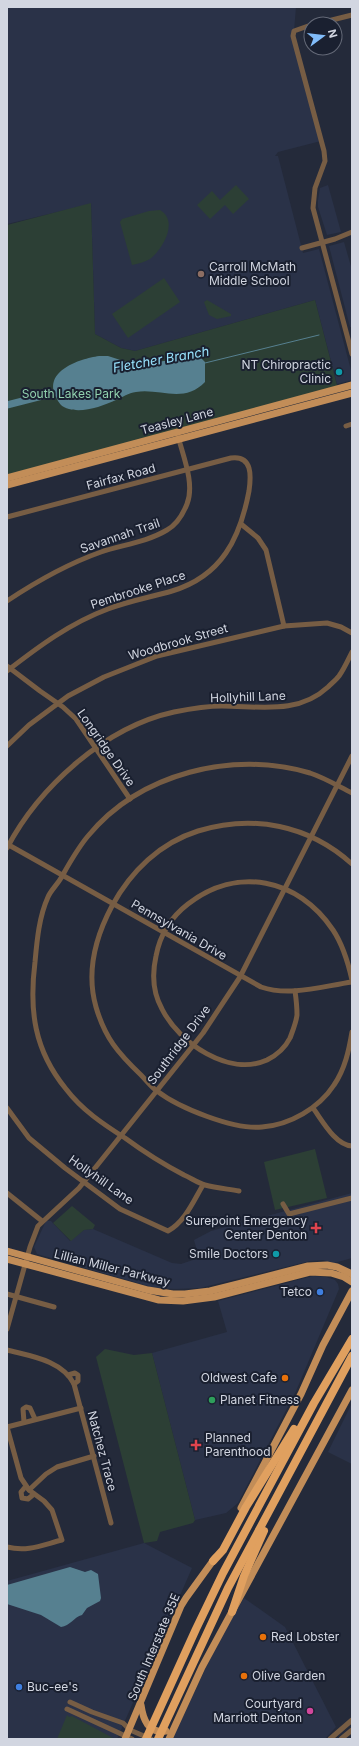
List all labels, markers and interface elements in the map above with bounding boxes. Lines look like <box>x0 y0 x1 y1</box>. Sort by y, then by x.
north arrow <box>303 16 343 56</box>
text: N <box>325 28 341 39</box>
place label: Carroll McMath Middle School <box>209 259 296 288</box>
marker: Carroll McMath Middle School <box>196 269 206 279</box>
water label: Fletcher Branch <box>112 343 211 375</box>
place label: NT Chiropractic Clinic <box>241 357 331 386</box>
marker: NT Chiropractic Clinic <box>334 367 344 377</box>
park label: South Lakes Park <box>22 386 121 401</box>
street label: Teasley Lane <box>139 404 215 437</box>
street label: Fairfax Road <box>85 460 157 493</box>
street label: Savannah Trail <box>78 515 162 556</box>
street label: Pembrooke Place <box>88 567 187 612</box>
street label: Woodbrook Street <box>126 620 229 663</box>
street label: Hollyhill Lane <box>210 688 286 705</box>
street label: Longridge Drive <box>74 706 139 789</box>
street label: Pennsylvania Drive <box>129 896 230 963</box>
street label: Southridge Drive <box>144 1002 213 1087</box>
street label: Hollyhill Lane <box>66 1152 137 1207</box>
place label: Surepoint Emergency Center Denton <box>185 1213 307 1242</box>
marker: Surepoint Emergency Center Denton <box>310 1222 322 1234</box>
street label: Lillian Miller Parkway <box>53 1246 172 1289</box>
place label: Smile Doctors <box>189 1246 268 1261</box>
marker: Smile Doctors <box>271 1249 281 1259</box>
place label: Tetco <box>280 1284 312 1299</box>
marker: Tetco <box>315 1287 325 1297</box>
place label: Oldwest Cafe <box>201 1370 277 1385</box>
marker: Oldwest Cafe <box>280 1373 290 1383</box>
place label: Planet Fitness <box>220 1392 299 1407</box>
marker: Planet Fitness <box>207 1395 217 1405</box>
street label: Natchez Trace <box>85 1409 120 1493</box>
place label: Planned Parenthood <box>205 1430 271 1459</box>
marker: Planned Parenthood <box>190 1439 202 1451</box>
street label: South Interstate 35E <box>124 1591 183 1703</box>
place label: Red Lobster <box>271 1629 340 1644</box>
marker: Red Lobster <box>258 1632 268 1642</box>
place label: Olive Garden <box>252 1668 325 1683</box>
marker: Olive Garden <box>239 1671 249 1681</box>
place label: Buc-ee's <box>27 1679 78 1694</box>
marker: Buc-ee's <box>14 1682 24 1692</box>
place label: Courtyard Marriott Denton <box>213 1696 302 1725</box>
marker: Courtyard Marriott Denton <box>305 1706 315 1716</box>

